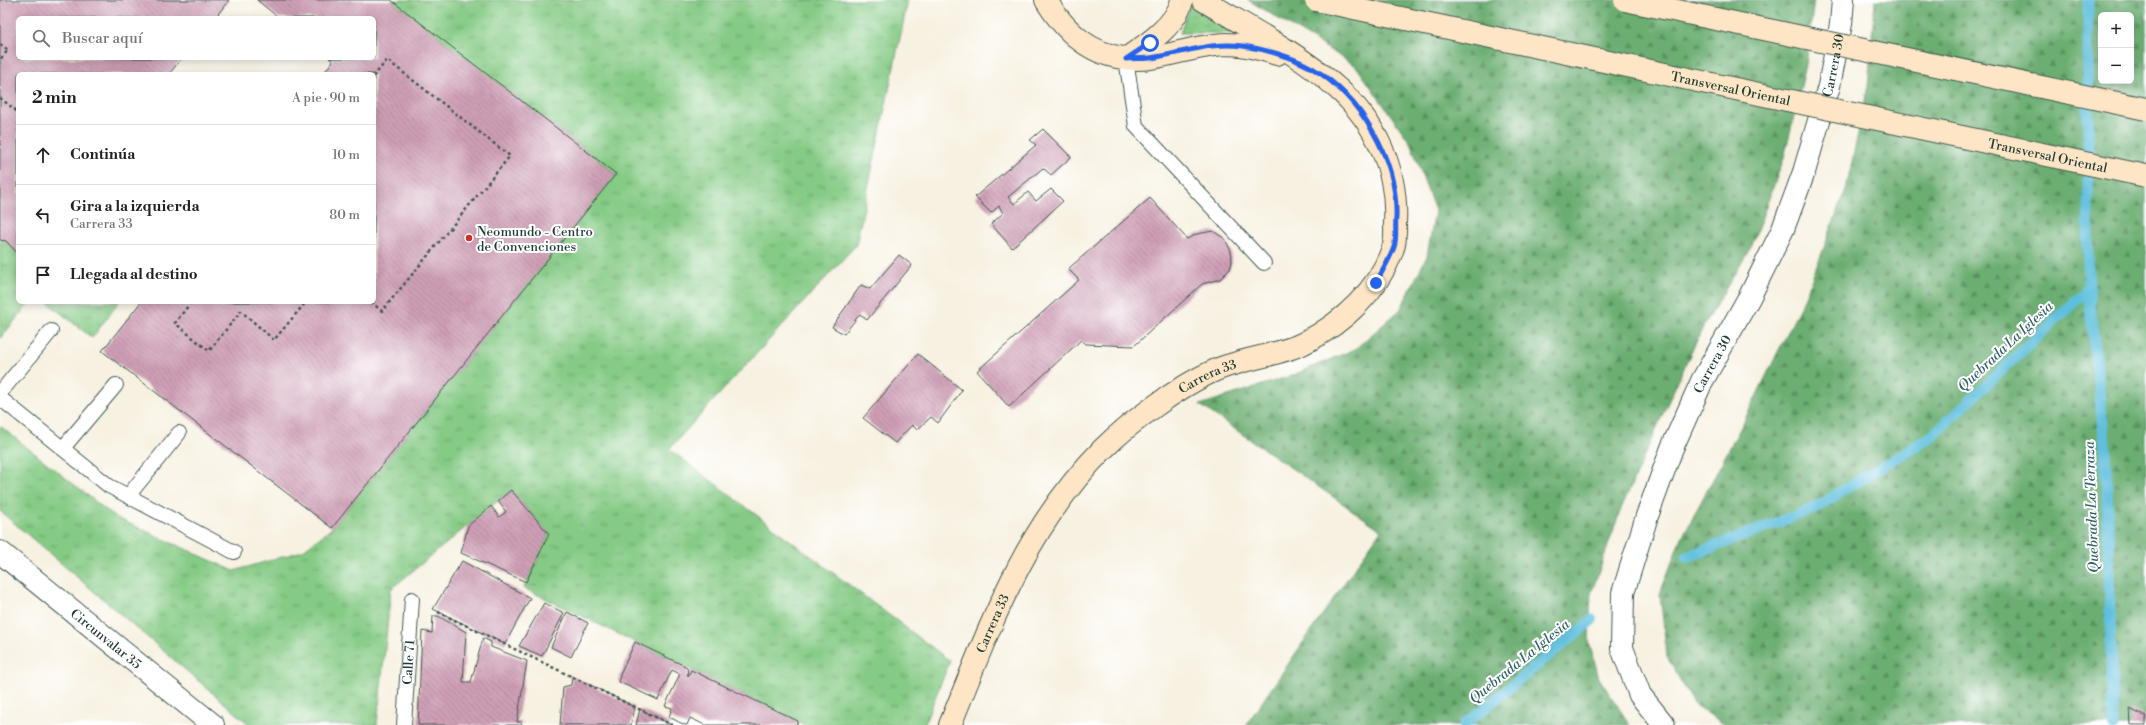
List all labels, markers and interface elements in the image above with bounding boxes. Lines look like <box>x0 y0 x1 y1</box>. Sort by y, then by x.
map controls <box>2098 12 2134 84</box>
button: + <box>2098 12 2134 48</box>
search box <box>16 16 376 60</box>
icon: search <box>30 27 52 49</box>
text: Buscar aquí <box>62 29 143 48</box>
street label: Carrera 30 <box>1819 32 1848 99</box>
route start <box>1141 34 1159 52</box>
button: − <box>2098 48 2134 84</box>
street label: Transversal Oriental <box>1669 68 1792 109</box>
text: 2 min <box>32 87 77 109</box>
text: A pie · 90 m <box>292 90 360 106</box>
street label: Transversal Oriental <box>1986 136 2109 177</box>
icon: ahead <box>32 144 54 166</box>
text: Continúa <box>70 145 135 164</box>
text: 10 m <box>332 147 360 163</box>
text: Gira a la izquierda <box>70 197 200 216</box>
icon: left <box>32 204 54 226</box>
text: 80 m <box>329 207 360 223</box>
text: Carrera 33 <box>70 216 133 232</box>
place label: Neomundo - Centro de Convenciones <box>477 224 593 255</box>
marker: Neomundo - Centro de Convenciones <box>464 233 474 243</box>
icon: arrive <box>32 264 54 286</box>
text: Llegada al destino <box>70 265 198 284</box>
route end <box>1367 274 1385 292</box>
water label: Quebrada La Iglesia <box>1954 298 2057 396</box>
street label: Carrera 30 <box>1691 332 1735 396</box>
street label: Carrera 33 <box>1176 357 1238 397</box>
water label: Quebrada La Terraza <box>2081 441 2103 573</box>
street label: Carrera 33 <box>973 592 1013 656</box>
street label: Circunvalar 35 <box>67 606 144 673</box>
water label: Quebrada La Iglesia <box>1466 616 1574 708</box>
street label: Calle 71 <box>400 639 418 685</box>

